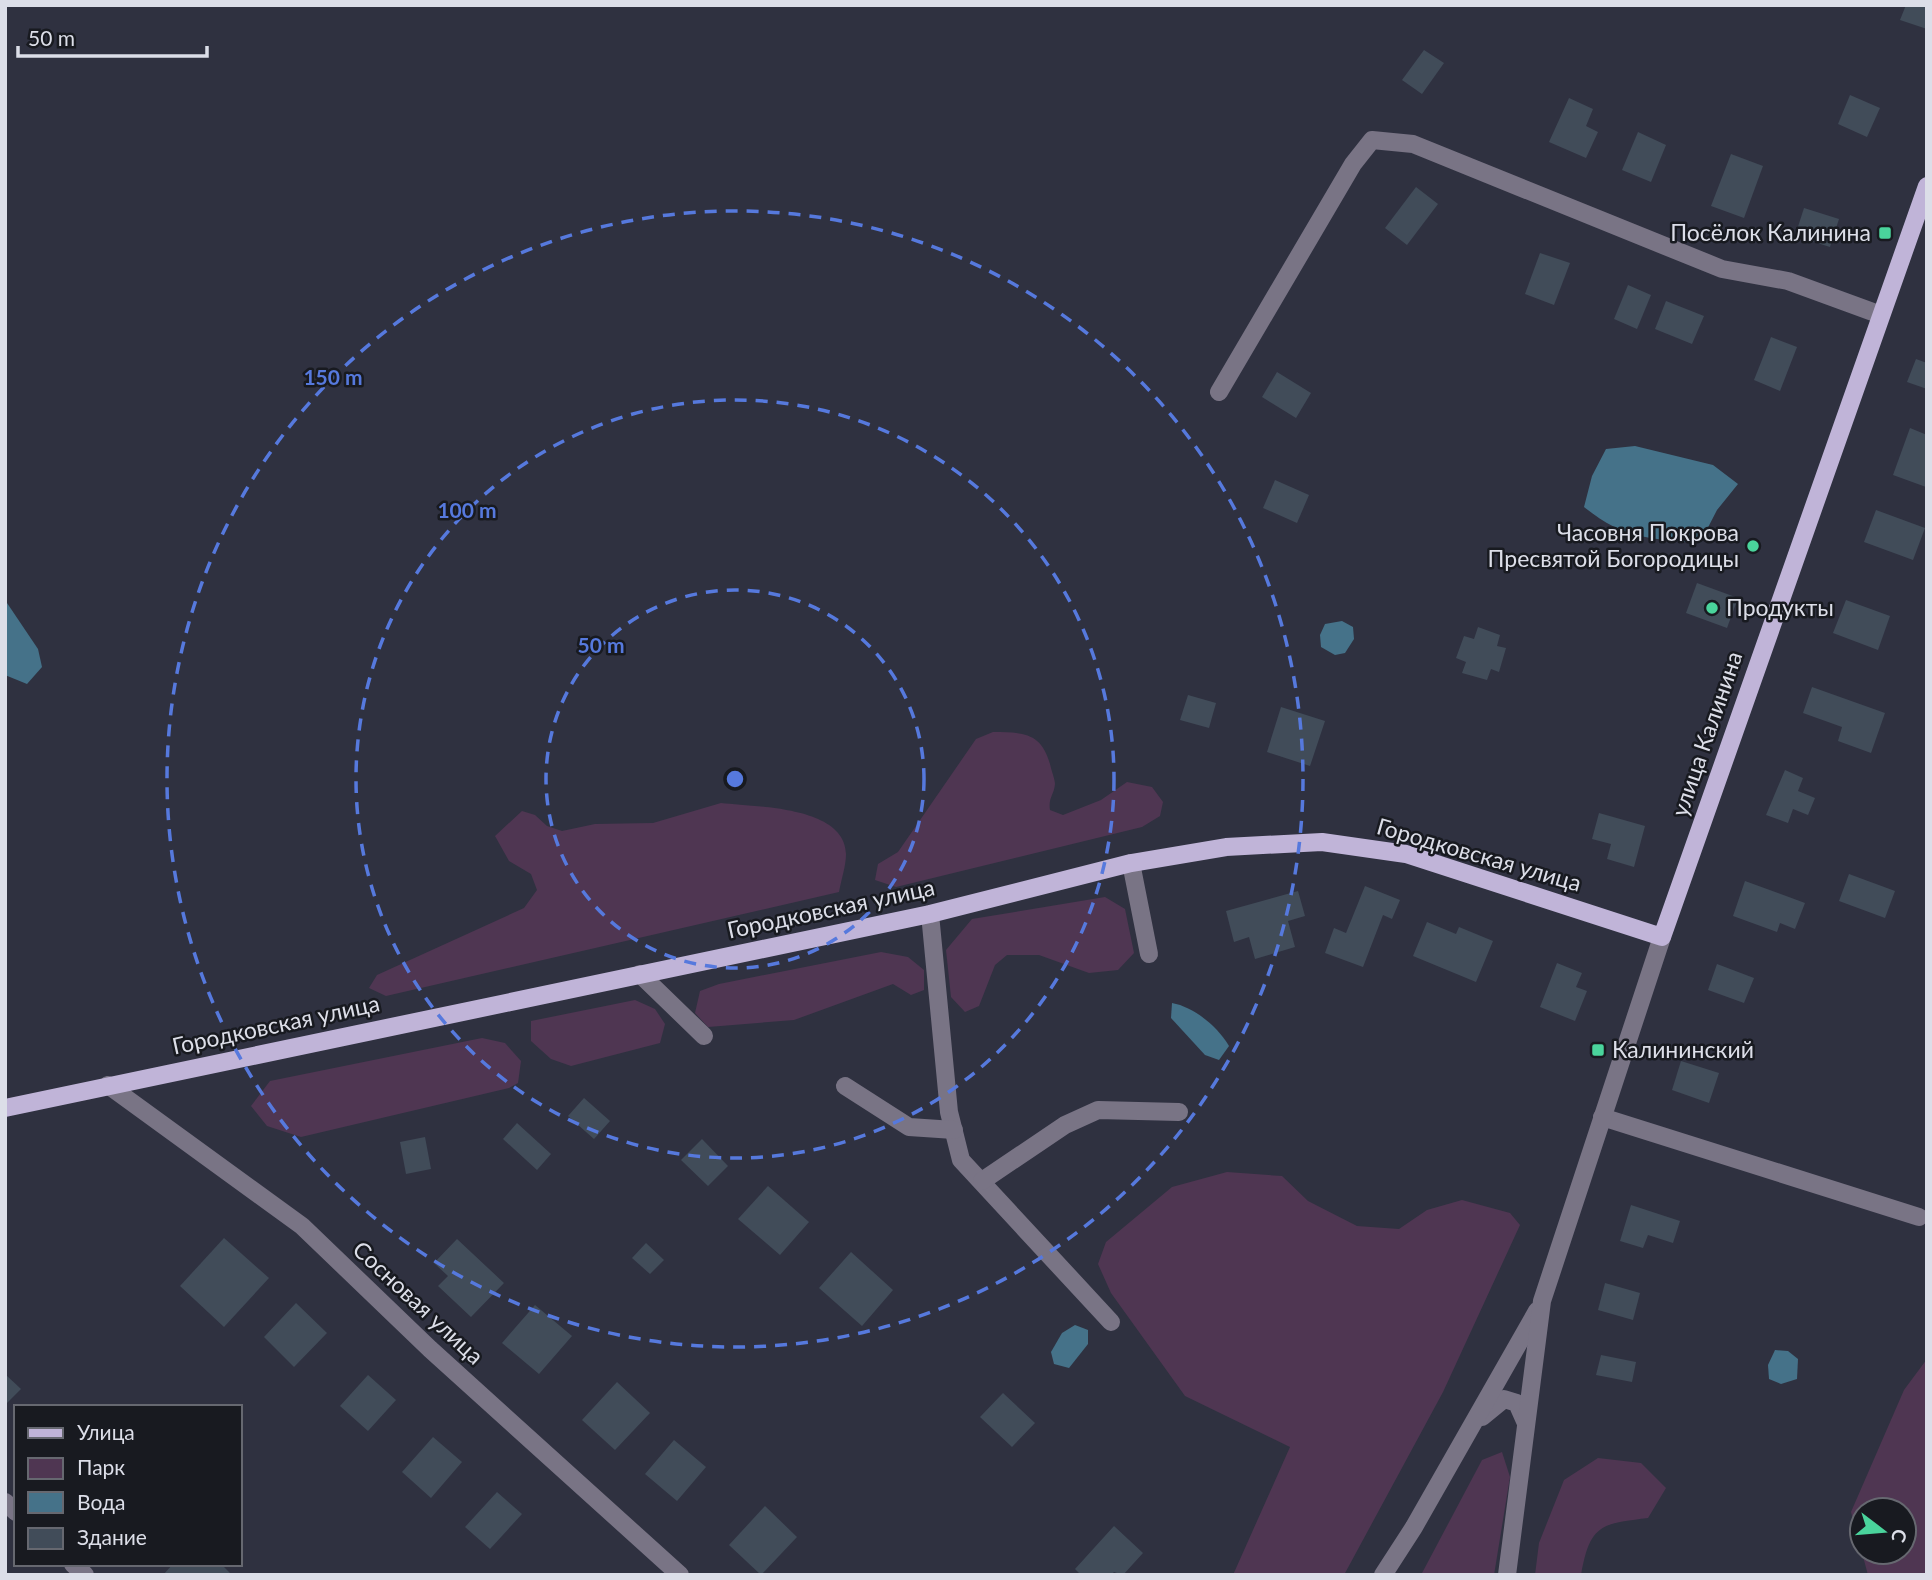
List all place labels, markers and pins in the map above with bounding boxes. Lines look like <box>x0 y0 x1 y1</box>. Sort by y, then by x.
place label: Посёлок Калинина <box>1670 218 1871 246</box>
marker: Посёлок Калинина <box>1877 225 1893 241</box>
place label: Часовня Покрова Пресвятой Богородицы <box>1488 518 1739 572</box>
marker: Часовня Покрова Пресвятой Богородицы <box>1745 538 1761 554</box>
place label: Продукты <box>1726 593 1834 621</box>
marker: Продукты <box>1704 600 1720 616</box>
centre of rings <box>723 767 747 791</box>
place label: Калининский <box>1612 1035 1754 1063</box>
marker: Калининский <box>1590 1042 1606 1058</box>

